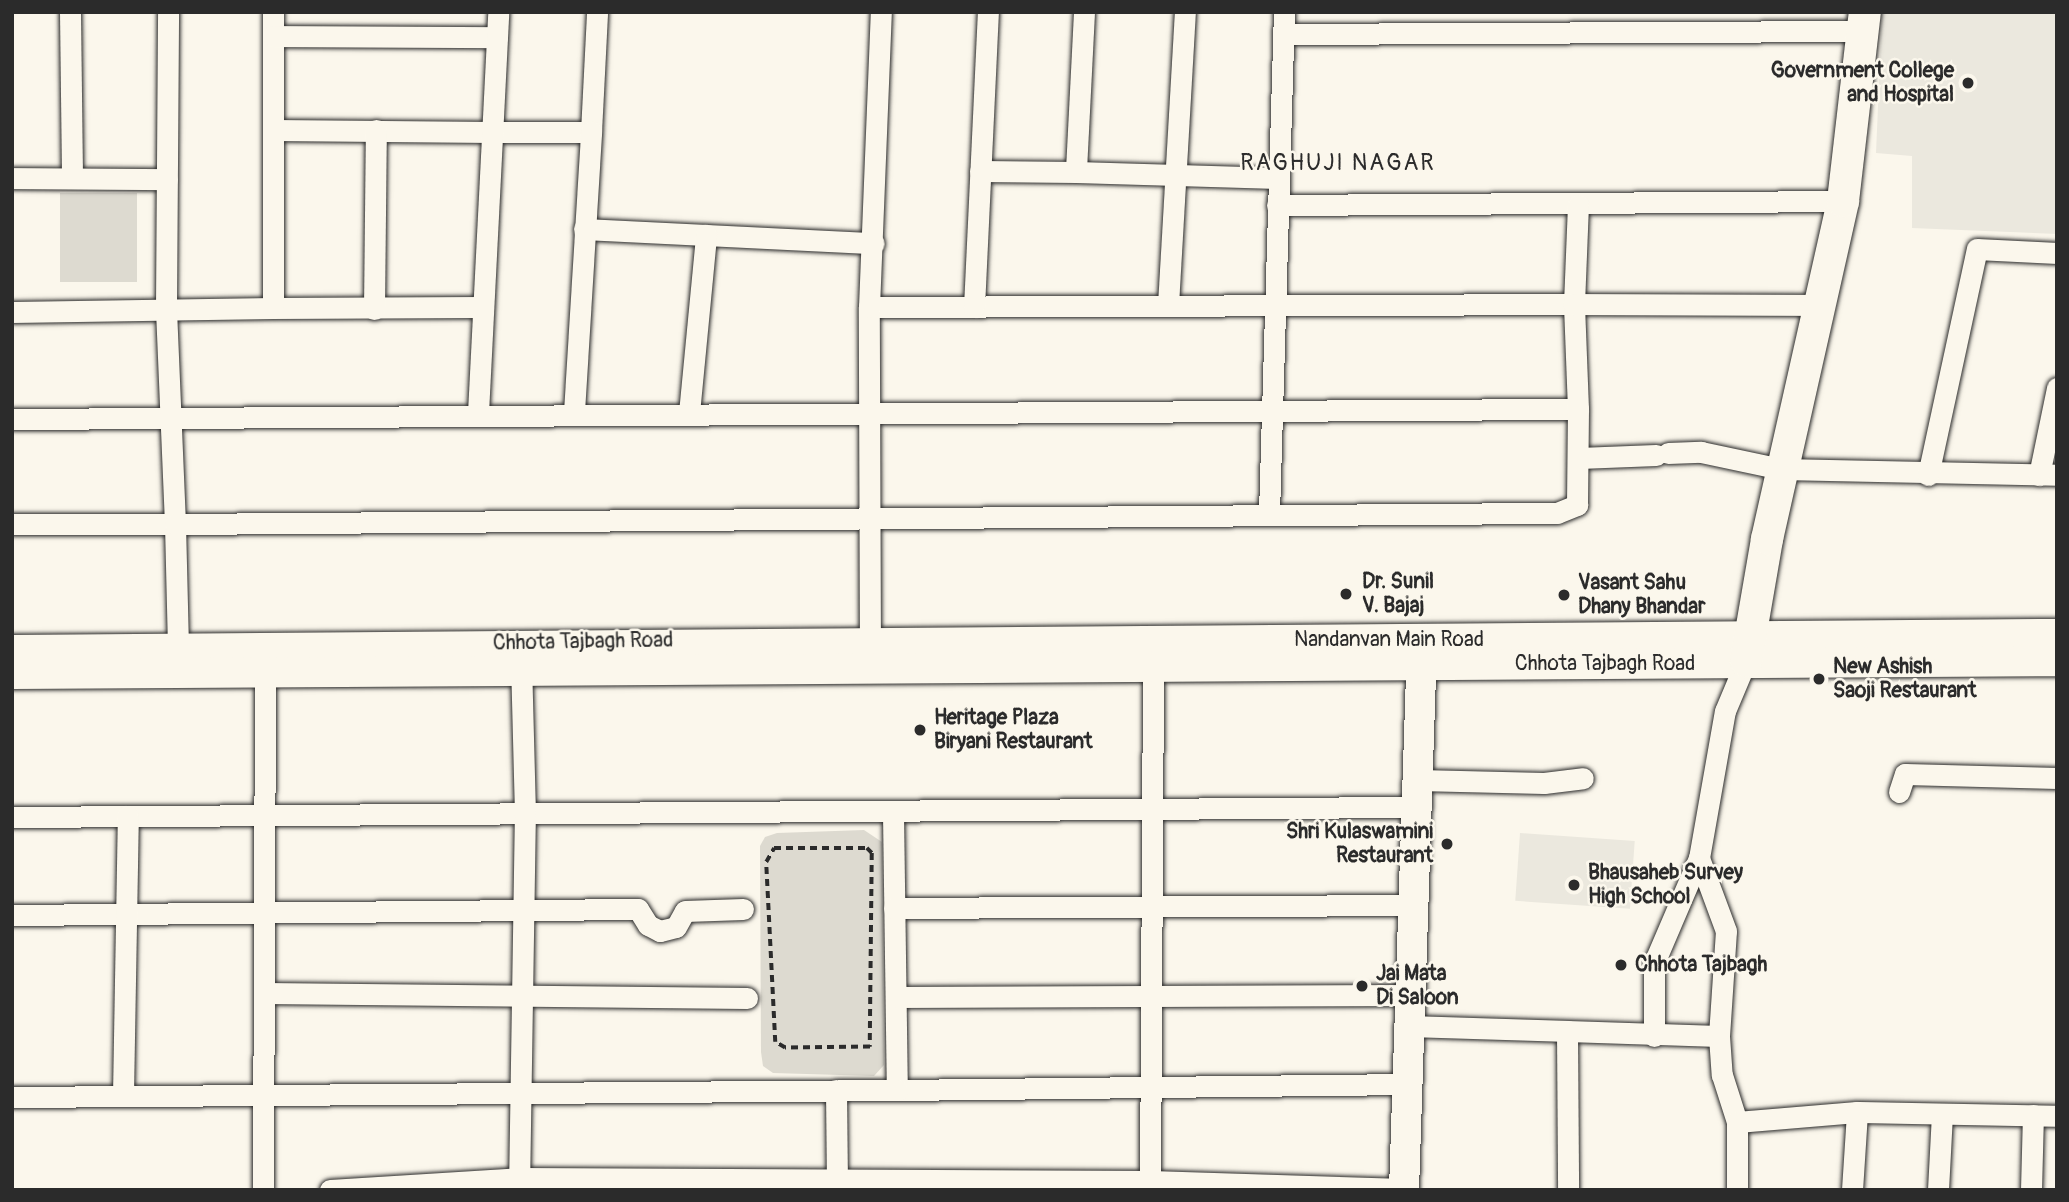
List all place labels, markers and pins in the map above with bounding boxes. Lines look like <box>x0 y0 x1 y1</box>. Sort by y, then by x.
place label: Government College and Hospital <box>1771 58 1954 108</box>
marker: Government College and Hospital <box>1960 75 1976 91</box>
place label: Dr. Sunil V. Bajaj <box>1362 569 1434 619</box>
place label: Vasant Sahu Dhany Bhandar <box>1578 570 1705 620</box>
marker: Dr. Sunil V. Bajaj <box>1336 584 1356 604</box>
marker: Vasant Sahu Dhany Bhandar <box>1556 587 1572 603</box>
place label: New Ashish Saoji Restaurant <box>1833 654 1976 704</box>
marker: New Ashish Saoji Restaurant <box>1811 671 1827 687</box>
place label: Heritage Plaza Biryani Restaurant <box>934 705 1092 755</box>
marker: Heritage Plaza Biryani Restaurant <box>912 722 928 738</box>
place label: Shri Kulaswamini Restaurant <box>1286 819 1433 869</box>
marker: Shri Kulaswamini Restaurant <box>1439 836 1455 852</box>
place label: Bhausaheb Survey High School <box>1588 860 1743 910</box>
marker: Bhausaheb Survey High School <box>1566 877 1582 893</box>
place label: Chhota Tajbagh <box>1635 952 1767 978</box>
marker: Chhota Tajbagh <box>1613 957 1629 973</box>
place label: Jai Mata Di Saloon <box>1376 961 1459 1011</box>
marker: Jai Mata Di Saloon <box>1354 978 1370 994</box>

